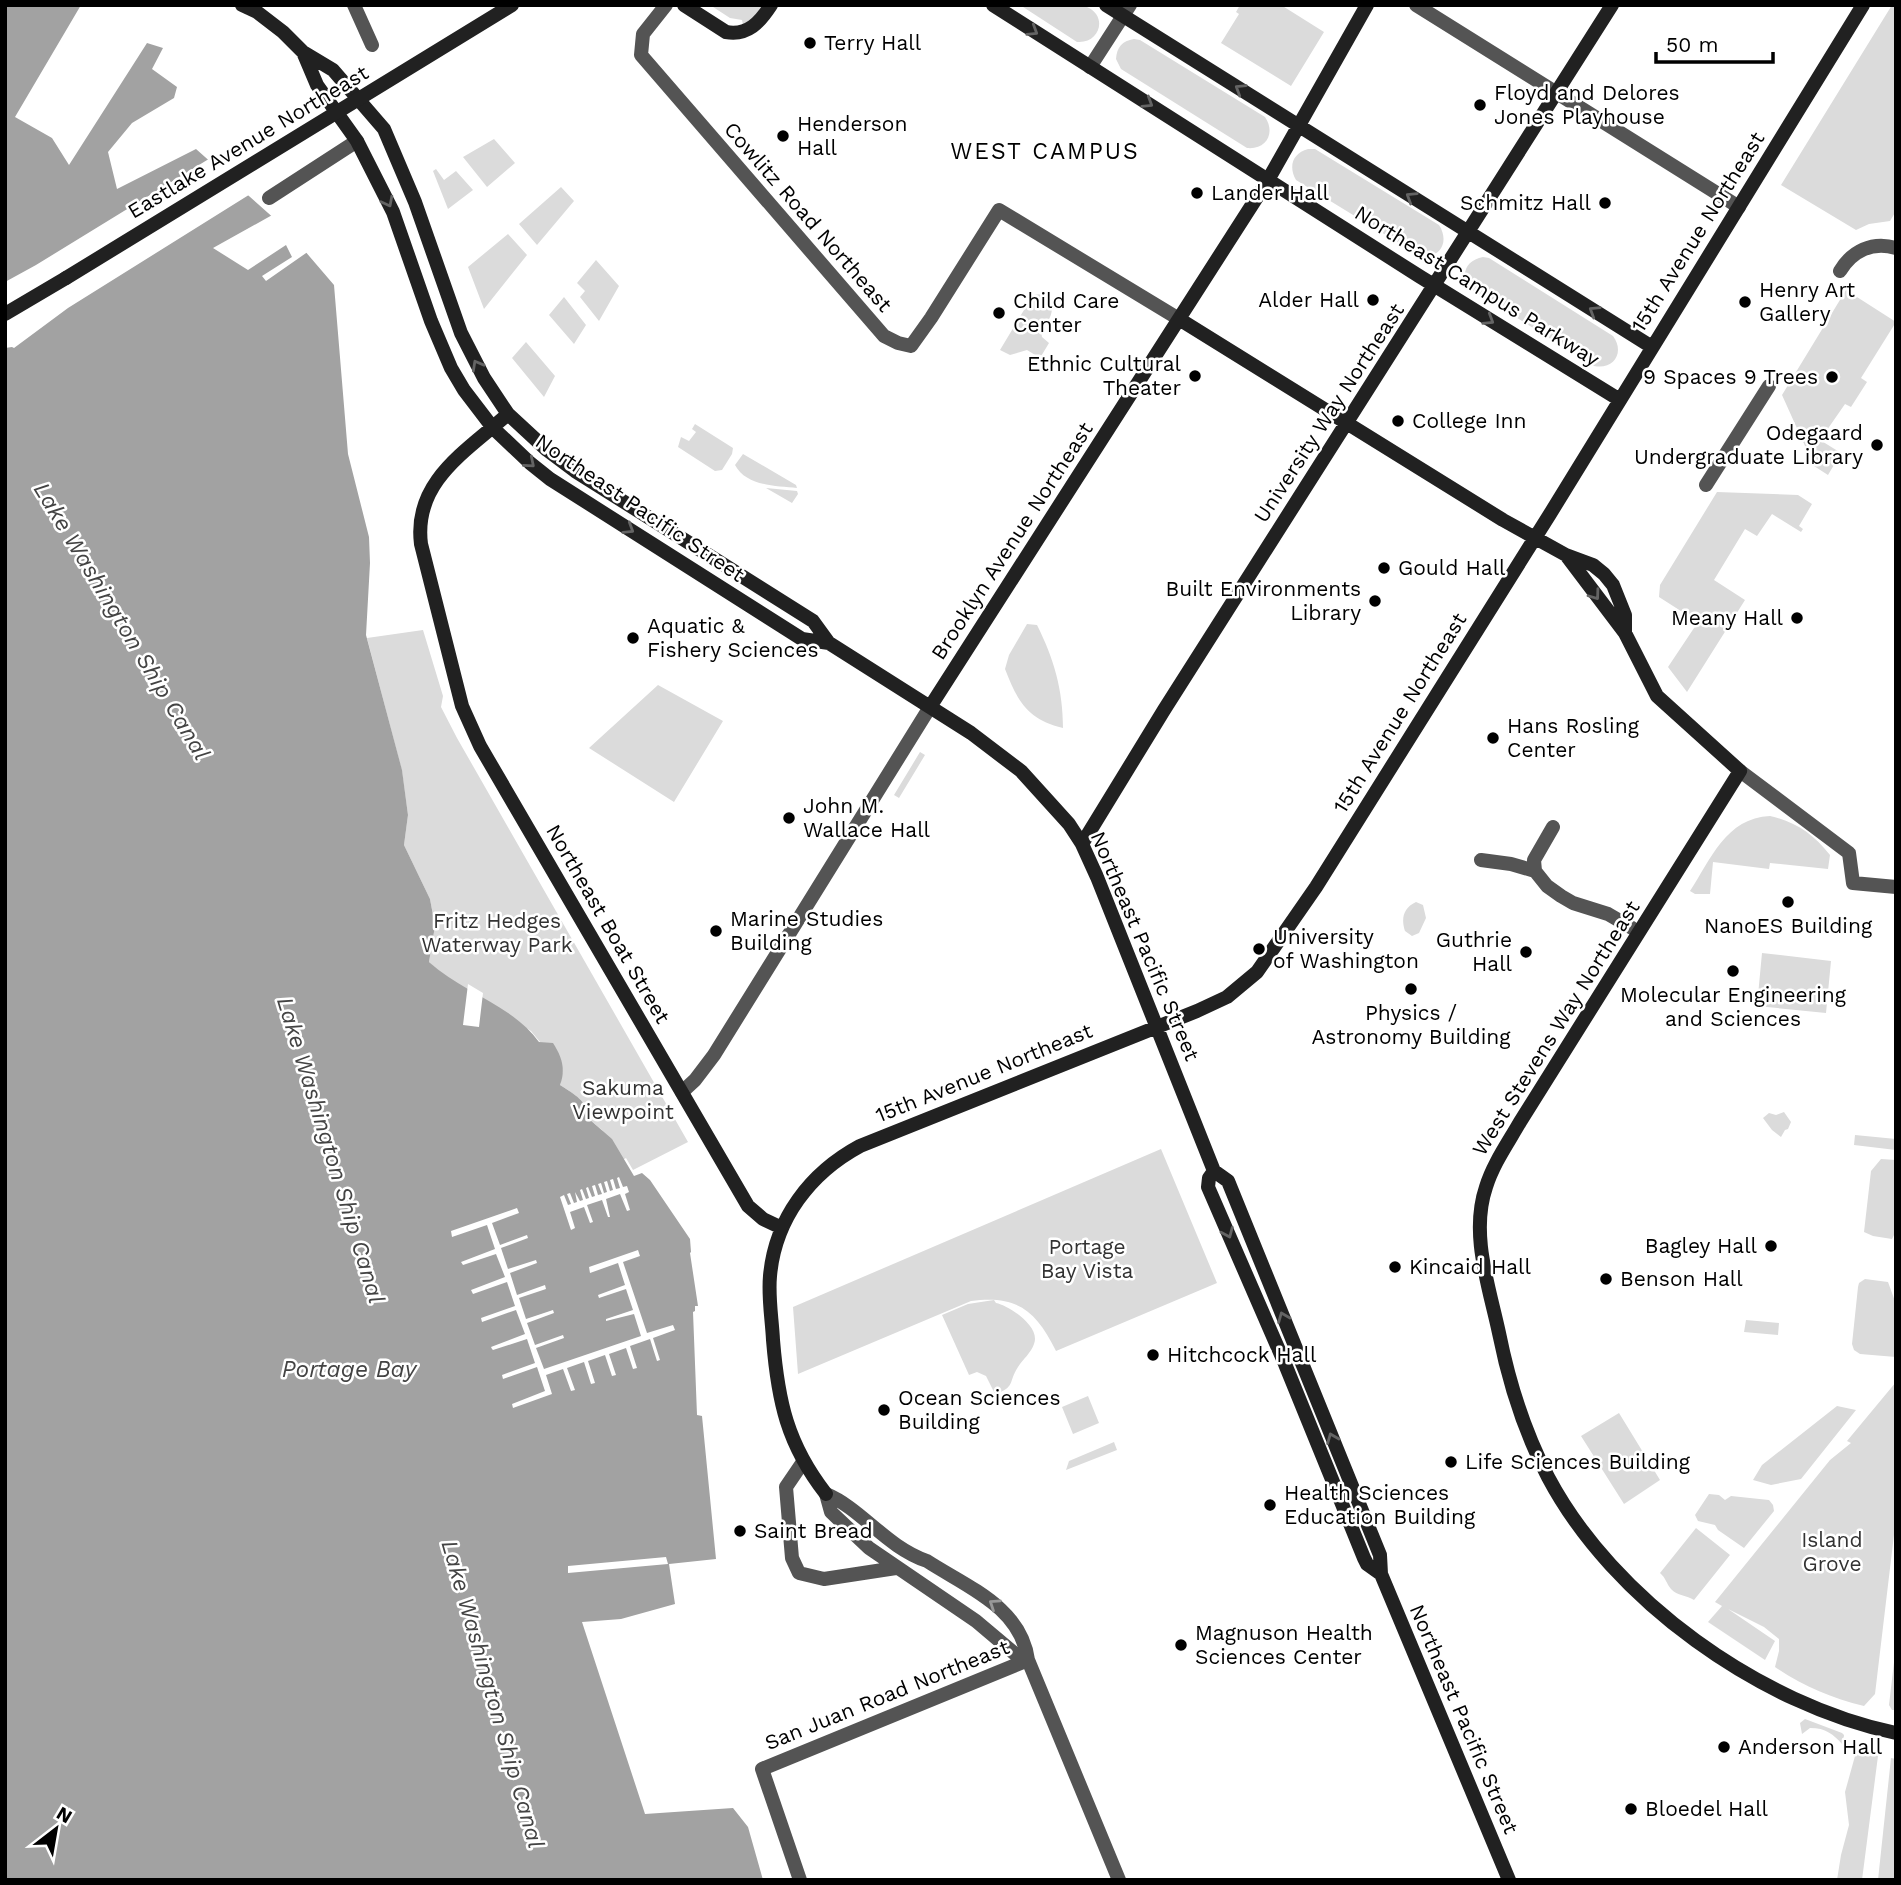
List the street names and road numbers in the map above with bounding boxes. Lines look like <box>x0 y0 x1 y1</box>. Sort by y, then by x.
street label: Eastlake Avenue Northeast <box>123 60 373 223</box>
street label: Cowlitz Road Northeast <box>719 117 898 317</box>
street label: 15th Avenue Northeast <box>1626 127 1770 336</box>
street label: Northeast Campus Parkway <box>1350 200 1604 371</box>
street label: University Way Northeast <box>1248 298 1409 527</box>
street label: Brooklyn Avenue Northeast <box>925 417 1098 664</box>
street label: Northeast Pacific Street <box>531 428 750 587</box>
street label: 15th Avenue Northeast <box>1328 608 1472 817</box>
street label: Northeast Boat Street <box>541 820 676 1028</box>
street label: Northeast Pacific Street <box>1086 827 1205 1064</box>
street label: West Stevens Way Northeast <box>1467 895 1645 1160</box>
street label: 15th Avenue Northeast <box>872 1018 1096 1127</box>
street label: Northeast Pacific Street <box>1405 1600 1524 1837</box>
street label: San Juan Road Northeast <box>761 1634 1013 1755</box>

